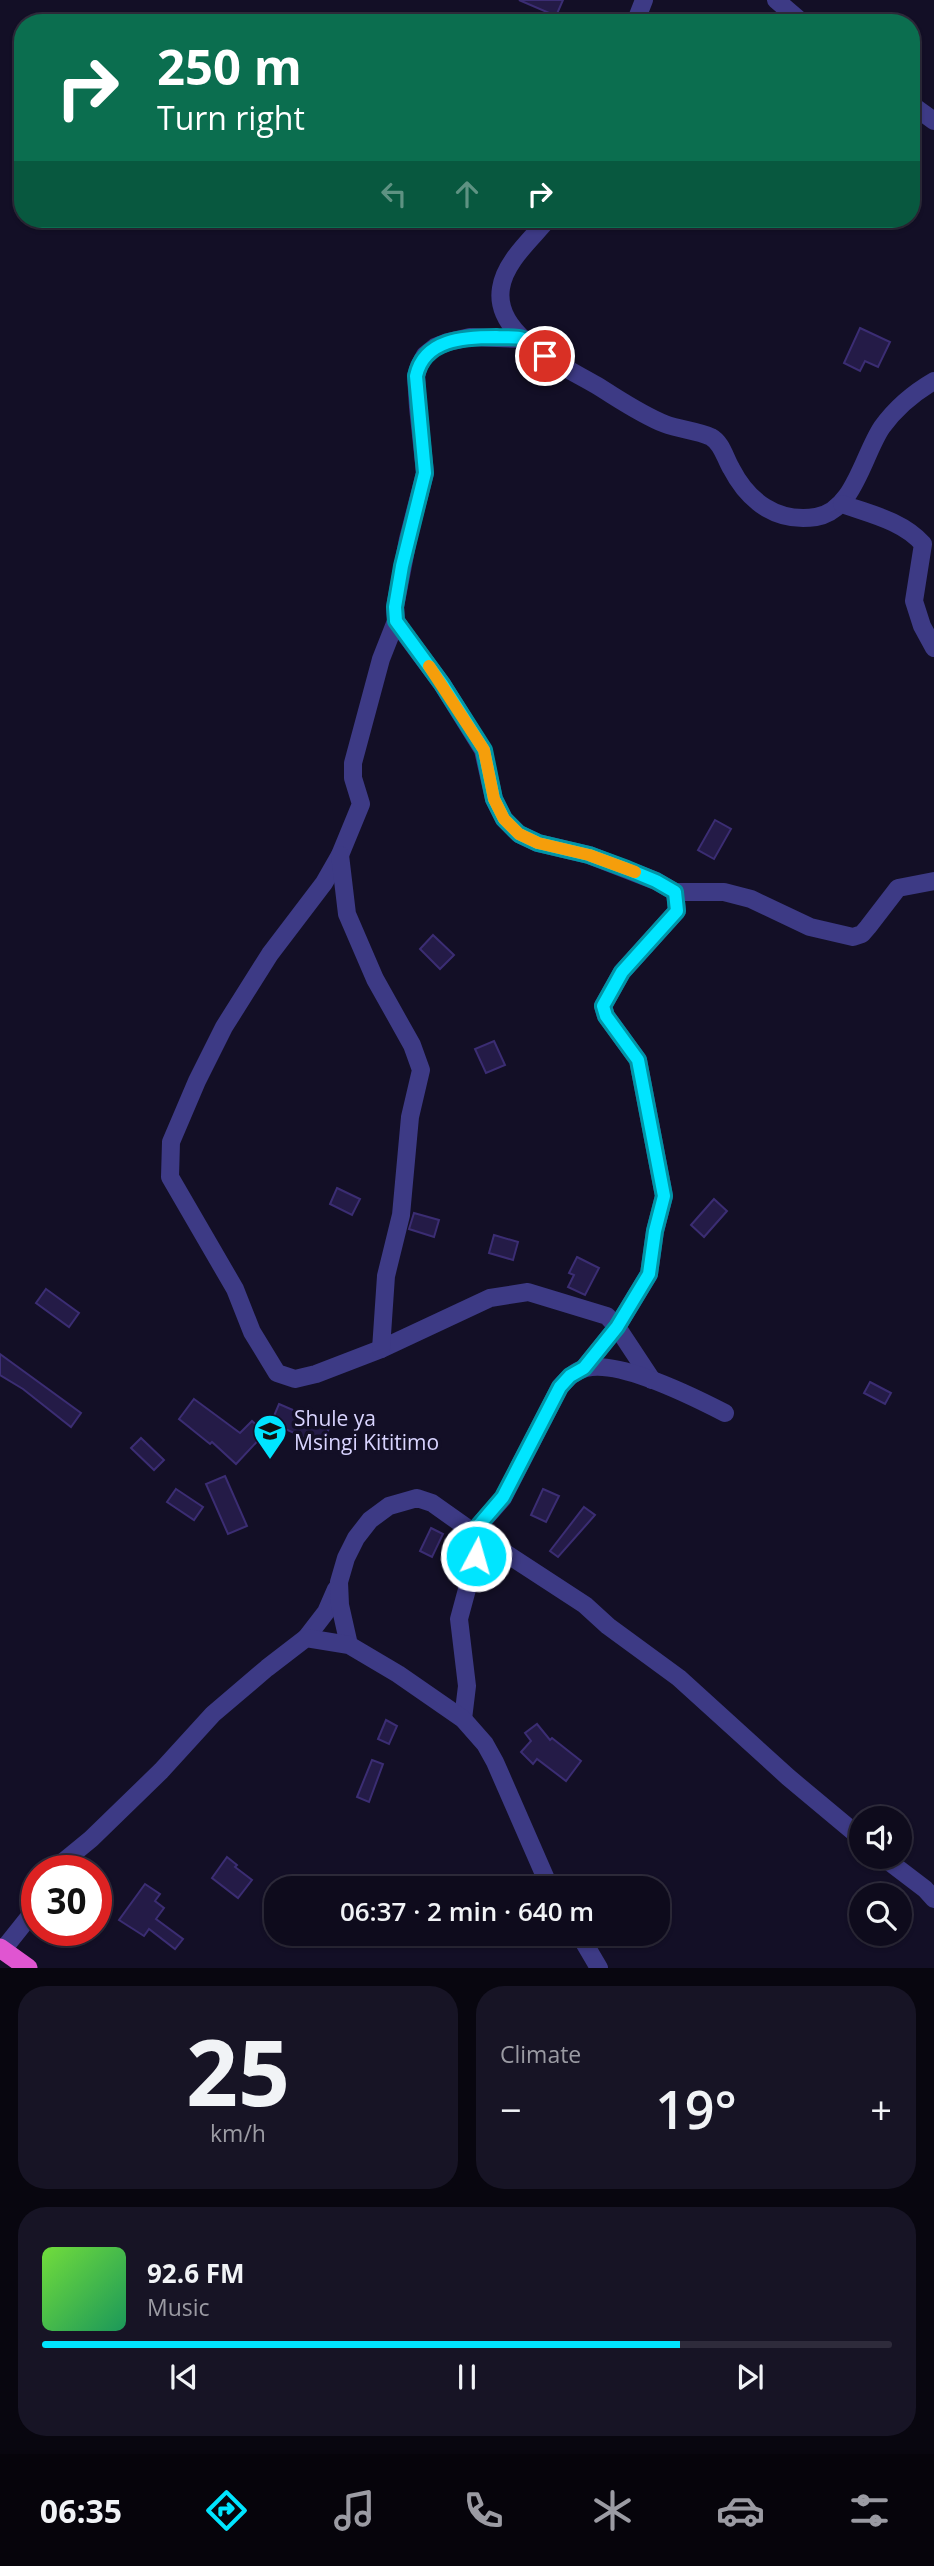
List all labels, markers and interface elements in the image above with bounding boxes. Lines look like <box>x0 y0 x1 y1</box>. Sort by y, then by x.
text: 250 m <box>157 33 302 99</box>
icon: right <box>42 42 133 133</box>
text: Turn right <box>157 96 305 139</box>
icon: left <box>375 175 413 213</box>
icon: ahead <box>448 175 486 213</box>
icon: right <box>521 175 559 213</box>
pin <box>515 326 575 386</box>
icon: arrive <box>526 337 564 375</box>
place label: Shule ya Msingi Kititimo <box>294 1404 439 1456</box>
school or university icon: Shule ya Msingi Kititimo <box>251 1412 289 1461</box>
position arrow <box>439 1519 513 1593</box>
map controls <box>849 1806 912 1946</box>
button: sound <box>849 1806 912 1869</box>
speed limit sign: 30 <box>21 1855 112 1946</box>
button: search <box>849 1883 912 1946</box>
text: 06:37 · 2 min · 640 m <box>340 1893 594 1929</box>
text: 25 <box>186 2009 290 2133</box>
text: Climate <box>500 2038 581 2070</box>
text: 19° <box>655 2073 737 2144</box>
text: − <box>500 2083 522 2135</box>
text: + <box>870 2083 892 2135</box>
text: km/h <box>210 2117 266 2149</box>
text: 92.6 FM <box>147 2255 245 2291</box>
text: Music <box>147 2291 210 2323</box>
icon: previous <box>165 2358 203 2396</box>
icon: pause <box>448 2358 486 2396</box>
icon: next <box>731 2358 769 2396</box>
icon: directions <box>202 2486 251 2535</box>
icon: music <box>330 2486 379 2535</box>
icon: phone <box>459 2486 508 2535</box>
icon: climate <box>588 2486 637 2535</box>
icon: car <box>716 2486 765 2535</box>
icon: filters <box>845 2486 894 2535</box>
text: 06:35 <box>40 2489 122 2532</box>

